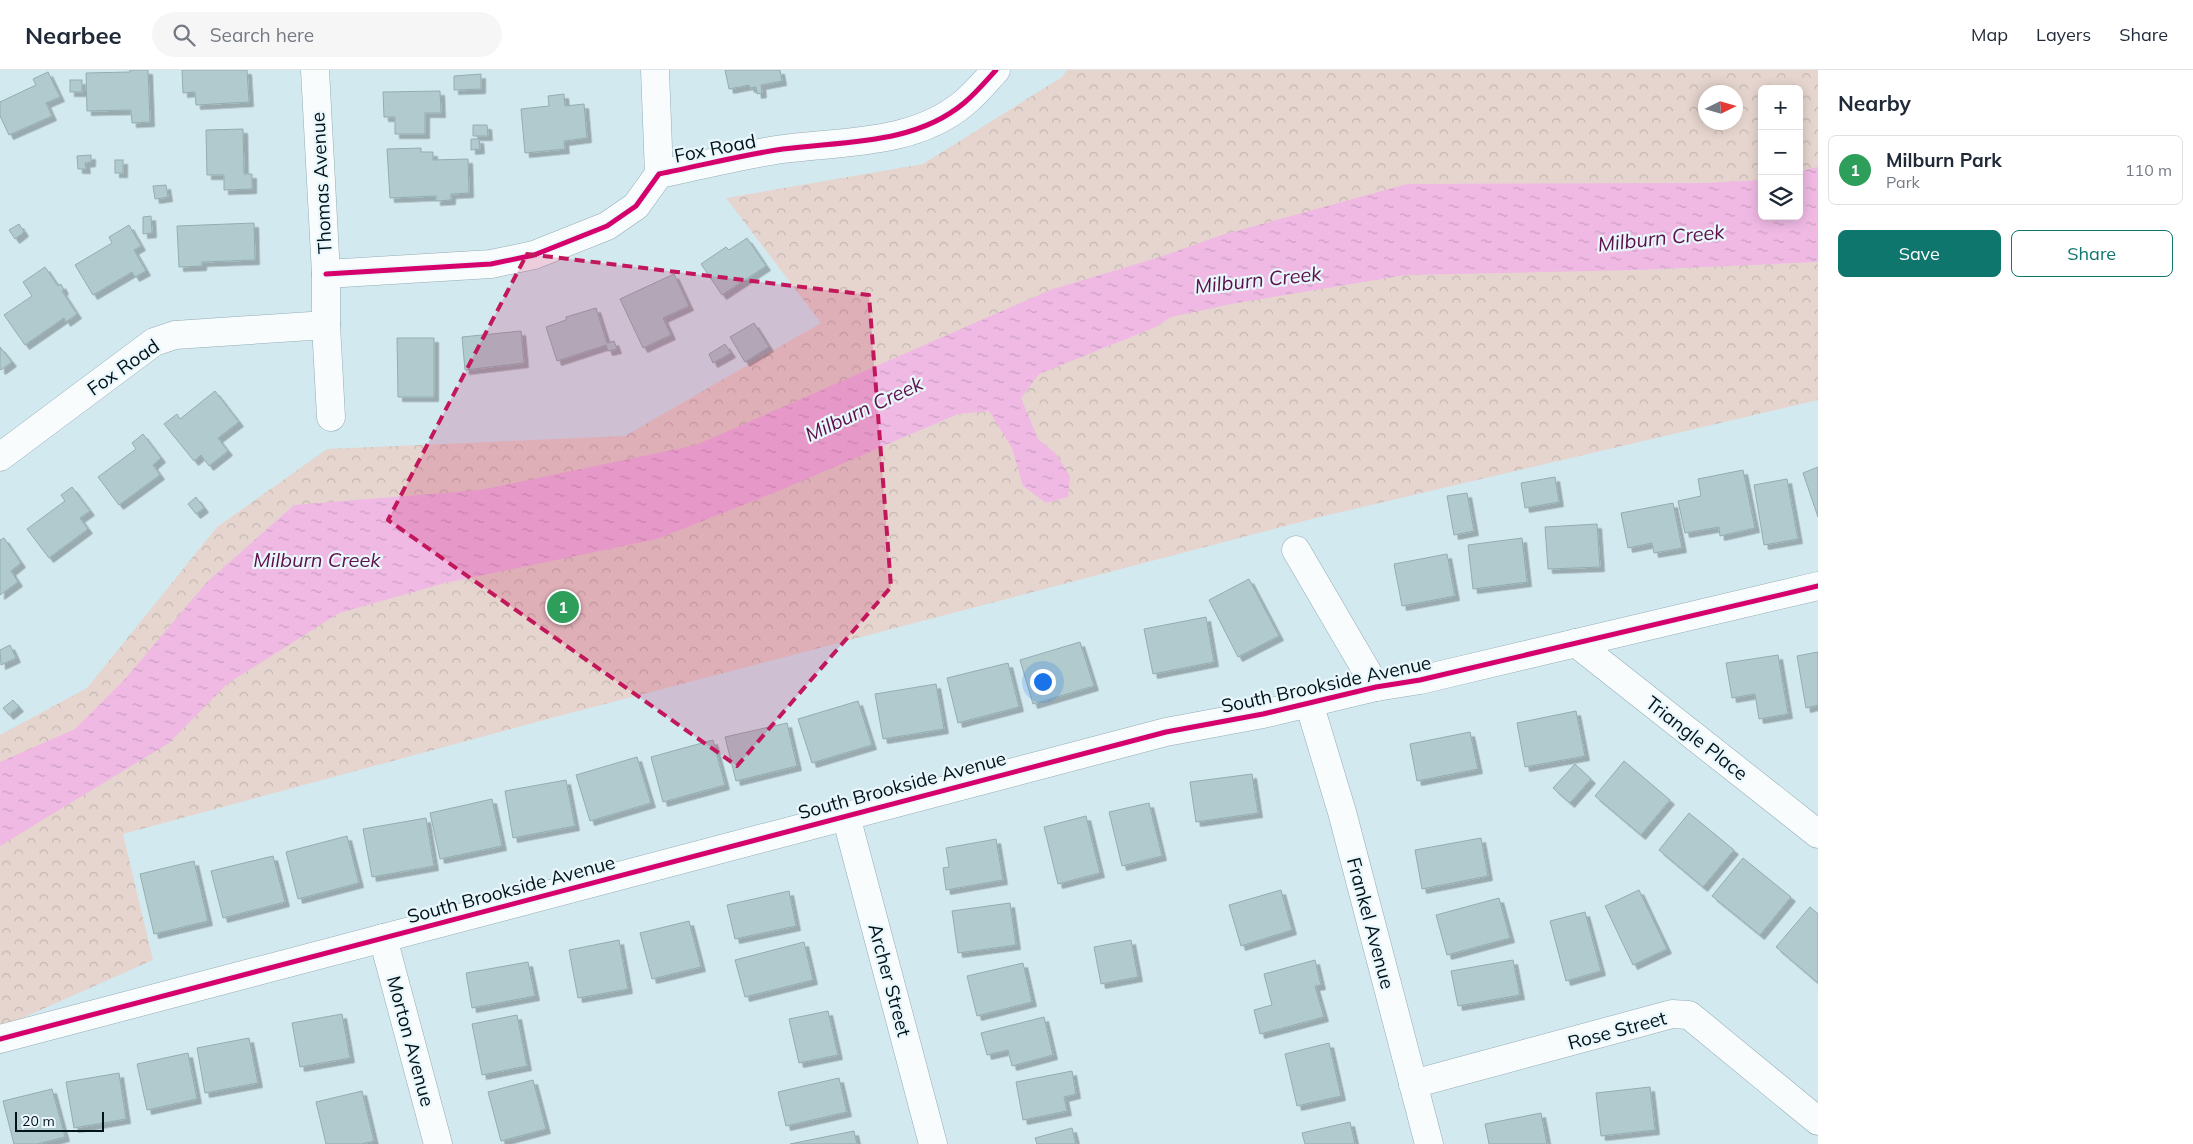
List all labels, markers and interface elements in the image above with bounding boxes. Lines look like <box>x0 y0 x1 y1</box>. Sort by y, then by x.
search box <box>152 12 502 57</box>
text: Nearbee <box>25 20 122 50</box>
icon: search <box>170 21 198 49</box>
text: Search here <box>210 23 314 47</box>
text: Map <box>1971 23 2008 46</box>
text: Layers <box>2036 23 2091 46</box>
text: Share <box>2119 23 2168 46</box>
north arrow <box>1698 85 1743 130</box>
map controls <box>1758 85 1803 220</box>
button: + <box>1758 85 1803 130</box>
text: Nearby <box>1838 90 1911 116</box>
street label: Thomas Avenue <box>305 111 337 255</box>
street label: Fox Road <box>672 128 758 168</box>
button: − <box>1758 130 1803 175</box>
text: Milburn Park <box>1886 148 2002 172</box>
text: 1 <box>1850 160 1860 180</box>
text: 110 m <box>2125 160 2172 180</box>
text: Park <box>1886 172 1920 192</box>
button: layers <box>1758 175 1803 220</box>
water label: Milburn Creek <box>1596 218 1726 257</box>
button: Save <box>1838 230 2001 277</box>
button: Share <box>2011 230 2173 277</box>
water label: Milburn Creek <box>1193 260 1323 299</box>
street label: Fox Road <box>82 333 164 401</box>
water label: Milburn Creek <box>801 370 927 447</box>
water label: Milburn Creek <box>253 547 381 572</box>
pin: 1 <box>547 588 579 626</box>
street label: South Brookside Avenue <box>1219 650 1433 718</box>
your location <box>1030 669 1056 695</box>
street label: Triangle Place <box>1641 691 1753 785</box>
street label: South Brookside Avenue <box>795 746 1009 824</box>
street label: South Brookside Avenue <box>404 850 618 928</box>
street label: Frankel Avenue <box>1342 855 1400 991</box>
street label: Archer Street <box>863 921 917 1039</box>
street label: Morton Avenue <box>382 973 440 1109</box>
street label: Rose Street <box>1565 1005 1669 1055</box>
scale bar <box>15 1109 104 1132</box>
text: 20 m <box>22 1112 55 1130</box>

